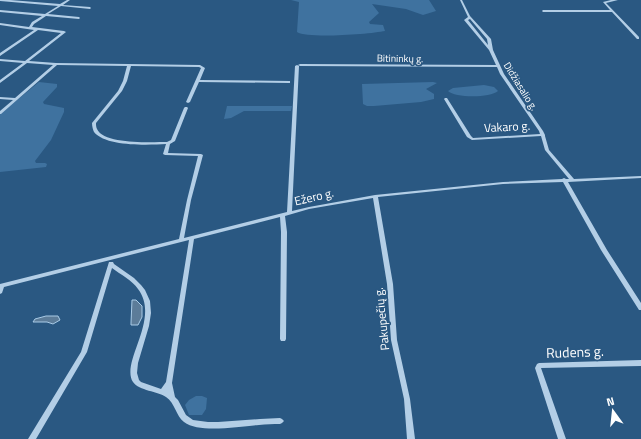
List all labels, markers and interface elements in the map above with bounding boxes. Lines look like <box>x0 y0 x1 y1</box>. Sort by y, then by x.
street label: Bitininkų g. <box>377 51 423 66</box>
street label: Didžiasalio g. <box>500 59 541 113</box>
street label: Vakaro g. <box>483 116 531 137</box>
street label: Ežero g. <box>292 183 335 210</box>
street label: Pakupečių g. <box>369 287 394 351</box>
street label: Rudens g. <box>546 340 604 363</box>
north arrow <box>593 391 633 431</box>
text: N <box>605 393 616 410</box>

